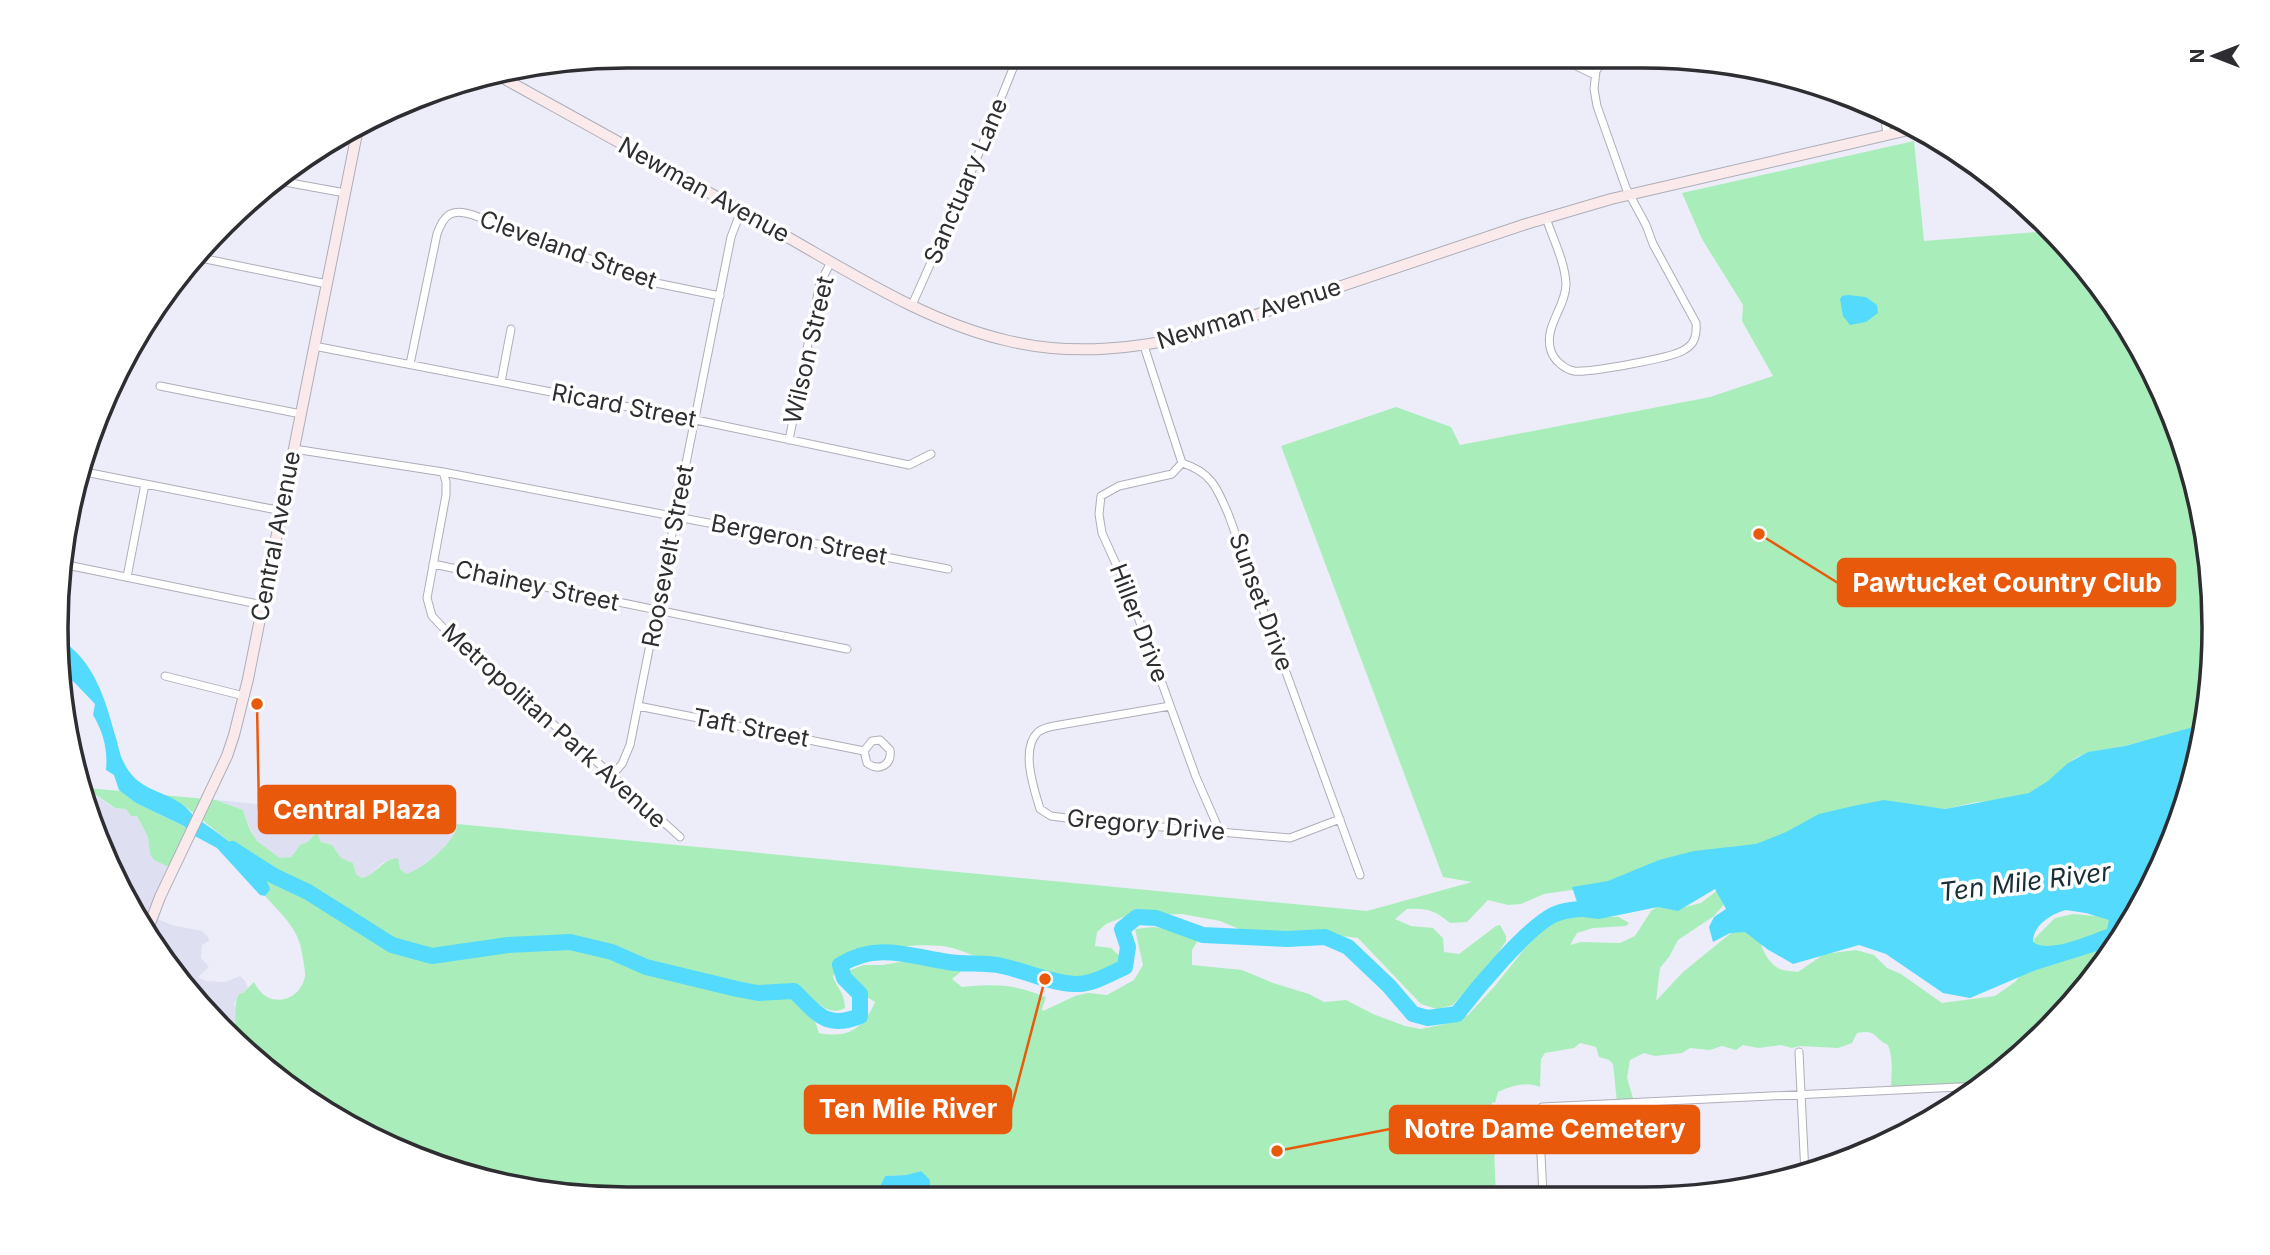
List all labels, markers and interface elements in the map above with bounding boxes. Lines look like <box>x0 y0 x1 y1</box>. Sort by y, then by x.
north arrow <box>2179 21 2249 91</box>
text: N <box>2186 49 2209 63</box>
street label: Sanctuary Lane <box>918 94 1013 268</box>
street label: Newman Avenue <box>614 131 795 249</box>
street label: Cleveland Street <box>476 204 661 295</box>
street label: Newman Avenue <box>1153 272 1344 355</box>
street label: Wilson Street <box>777 273 840 427</box>
street label: Ricard Street <box>549 377 699 434</box>
street label: Central Avenue <box>245 448 306 624</box>
street label: Roosevelt Street <box>636 462 699 650</box>
street label: Bergeron Street <box>709 508 890 571</box>
street label: Sunset Drive <box>1223 529 1300 675</box>
street label: Chainey Street <box>453 554 622 617</box>
street label: Hiller Drive <box>1104 559 1175 686</box>
callout: Pawtucket Country Club <box>1838 559 2175 606</box>
text: Pawtucket Country Club <box>1852 567 2162 598</box>
street label: Metropolitan Park Avenue <box>436 617 673 834</box>
street label: Taft Street <box>691 702 812 753</box>
callout: Central Plaza <box>259 786 455 833</box>
text: Central Plaza <box>273 794 441 825</box>
street label: Gregory Drive <box>1066 803 1226 846</box>
water label: Ten Mile River <box>1937 855 2114 907</box>
callout: Ten Mile River <box>805 1086 1011 1133</box>
text: Ten Mile River <box>819 1093 998 1124</box>
callout: Notre Dame Cemetery <box>1390 1106 1699 1153</box>
text: Notre Dame Cemetery <box>1404 1113 1686 1144</box>

